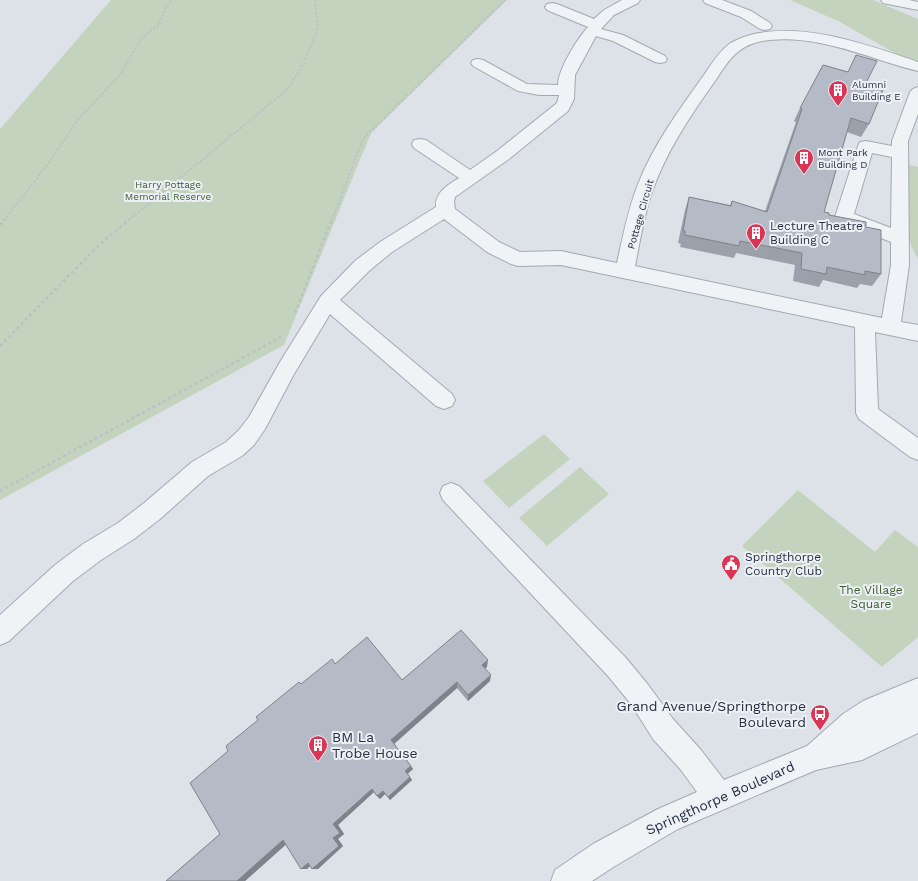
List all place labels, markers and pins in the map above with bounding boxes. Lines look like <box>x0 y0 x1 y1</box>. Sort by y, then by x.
building icon: Alumni Building E <box>827 79 849 107</box>
place label: Alumni Building E <box>852 79 901 102</box>
building icon: Mont Park Building D <box>793 147 815 175</box>
place label: Mont Park Building D <box>818 147 868 170</box>
place label: Lecture Theatre Building C <box>770 219 863 247</box>
building icon: Lecture Theatre Building C <box>745 222 767 250</box>
place label: Springthorpe Country Club <box>745 550 822 578</box>
public building icon: Springthorpe Country Club <box>720 553 742 581</box>
place label: Grand Avenue/Springthorpe Boulevard <box>617 698 806 730</box>
bus stop icon: Grand Avenue/Springthorpe Boulevard <box>809 703 831 731</box>
place label: BM La Trobe House <box>332 729 418 761</box>
building icon: BM La Trobe House <box>307 734 329 762</box>

